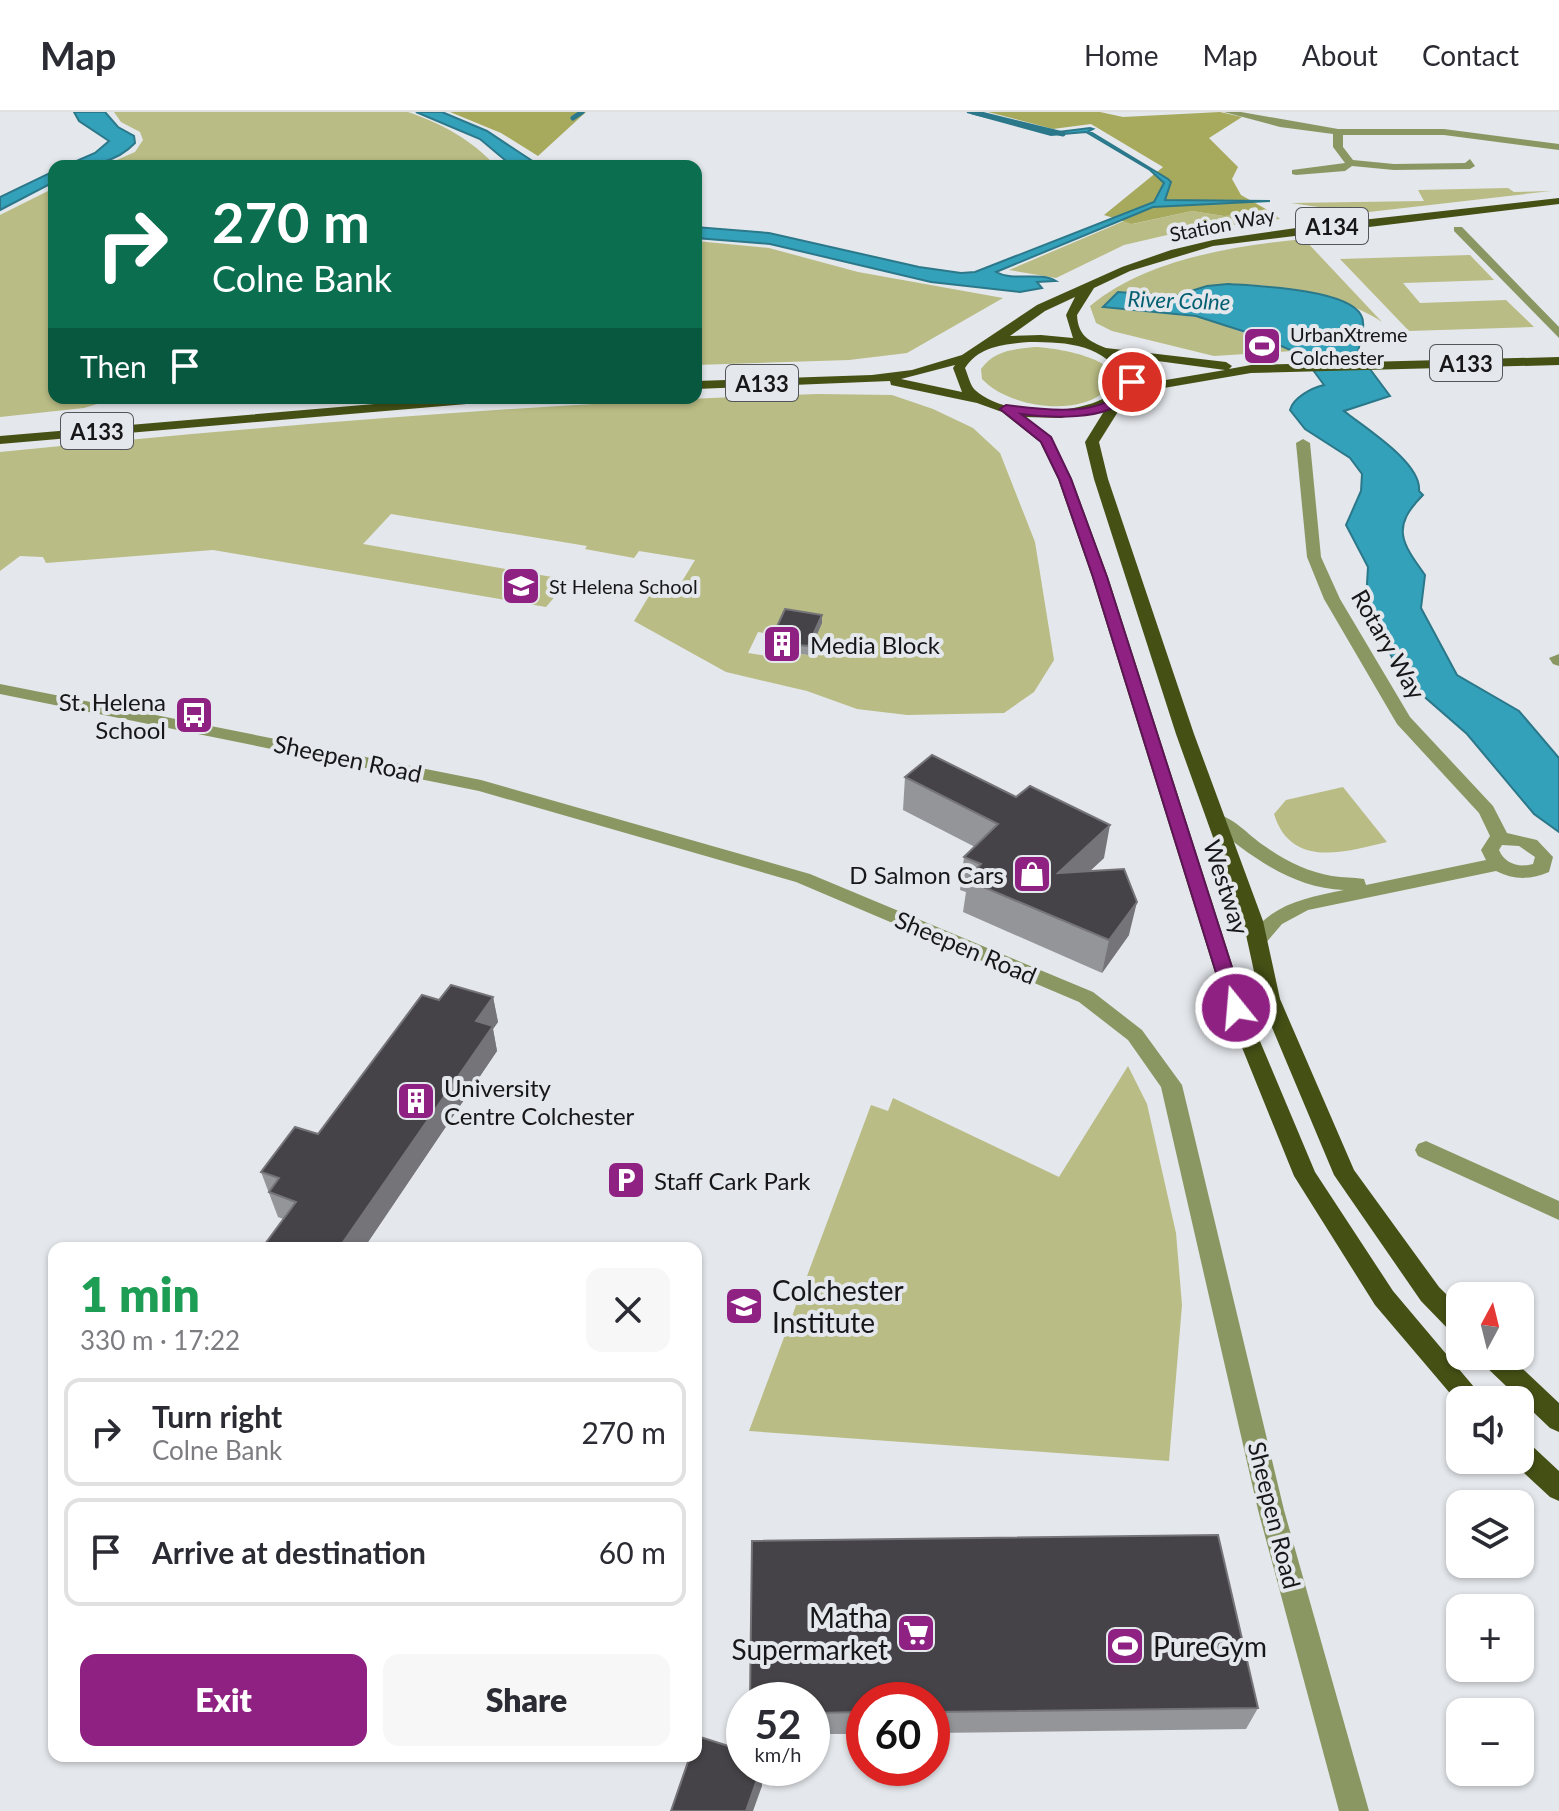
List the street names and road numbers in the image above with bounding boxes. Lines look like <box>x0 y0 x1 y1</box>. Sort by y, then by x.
street label: Station Way <box>1167 202 1277 246</box>
road number: A134 <box>1296 208 1368 244</box>
road number: A133 <box>1430 345 1502 381</box>
road number: A133 <box>726 365 798 401</box>
road number: A133 <box>61 413 133 449</box>
street label: Rotary Way <box>1346 584 1432 705</box>
street label: Sheepen Road <box>271 728 425 788</box>
street label: Westway <box>1198 836 1256 939</box>
street label: Sheepen Road <box>891 904 1041 990</box>
street label: Sheepen Road <box>1243 1439 1307 1591</box>

